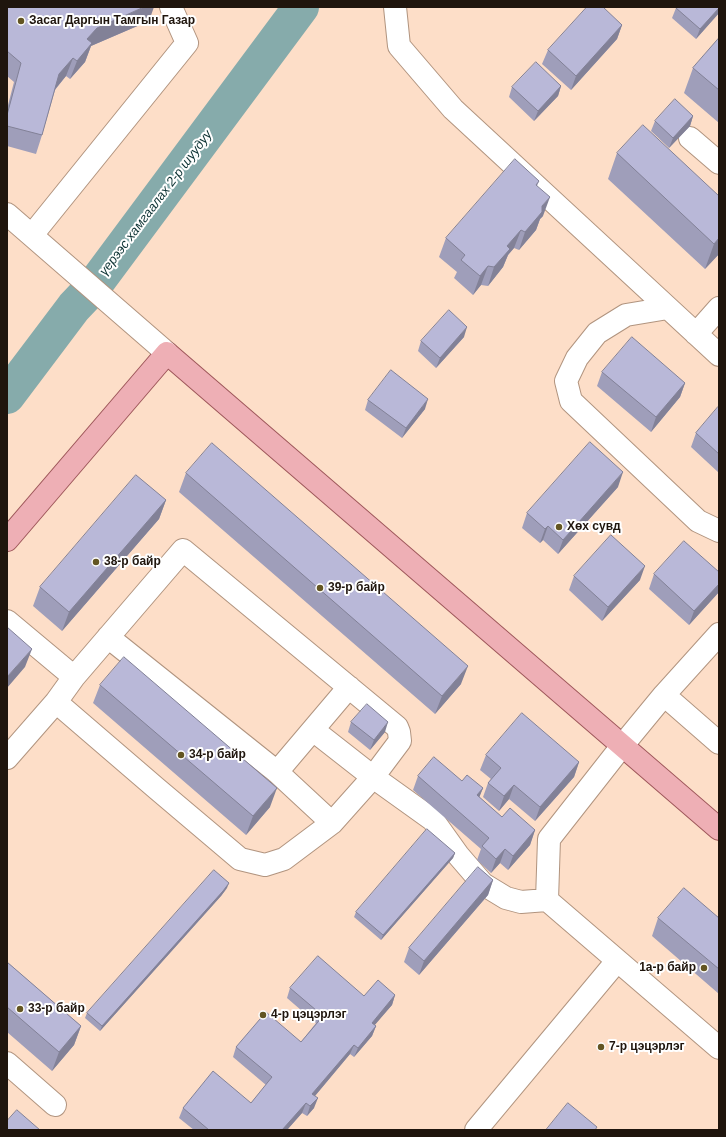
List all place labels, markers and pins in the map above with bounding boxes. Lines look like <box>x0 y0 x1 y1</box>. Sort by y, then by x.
place label: Засаг Даргын Тамгын Газар <box>29 14 195 28</box>
marker: Засаг Даргын Тамгын Газар <box>16 16 26 26</box>
place label: Хөх сувд <box>567 520 621 534</box>
marker: Хөх сувд <box>554 522 564 532</box>
place label: 38-р байр <box>104 555 161 569</box>
marker: 38-р байр <box>91 557 101 567</box>
place label: 39-р байр <box>328 581 385 595</box>
marker: 39-р байр <box>315 583 325 593</box>
place label: 34-р байр <box>189 748 246 762</box>
marker: 34-р байр <box>176 750 186 760</box>
place label: 1а-р байр <box>639 961 696 975</box>
marker: 1а-р байр <box>699 963 709 973</box>
place label: 33-р байр <box>28 1002 85 1016</box>
marker: 33-р байр <box>15 1004 25 1014</box>
place label: 4-р цэцэрлэг <box>271 1008 347 1022</box>
marker: 4-р цэцэрлэг <box>258 1010 268 1020</box>
place label: 7-р цэцэрлэг <box>609 1040 685 1054</box>
marker: 7-р цэцэрлэг <box>596 1042 606 1052</box>

